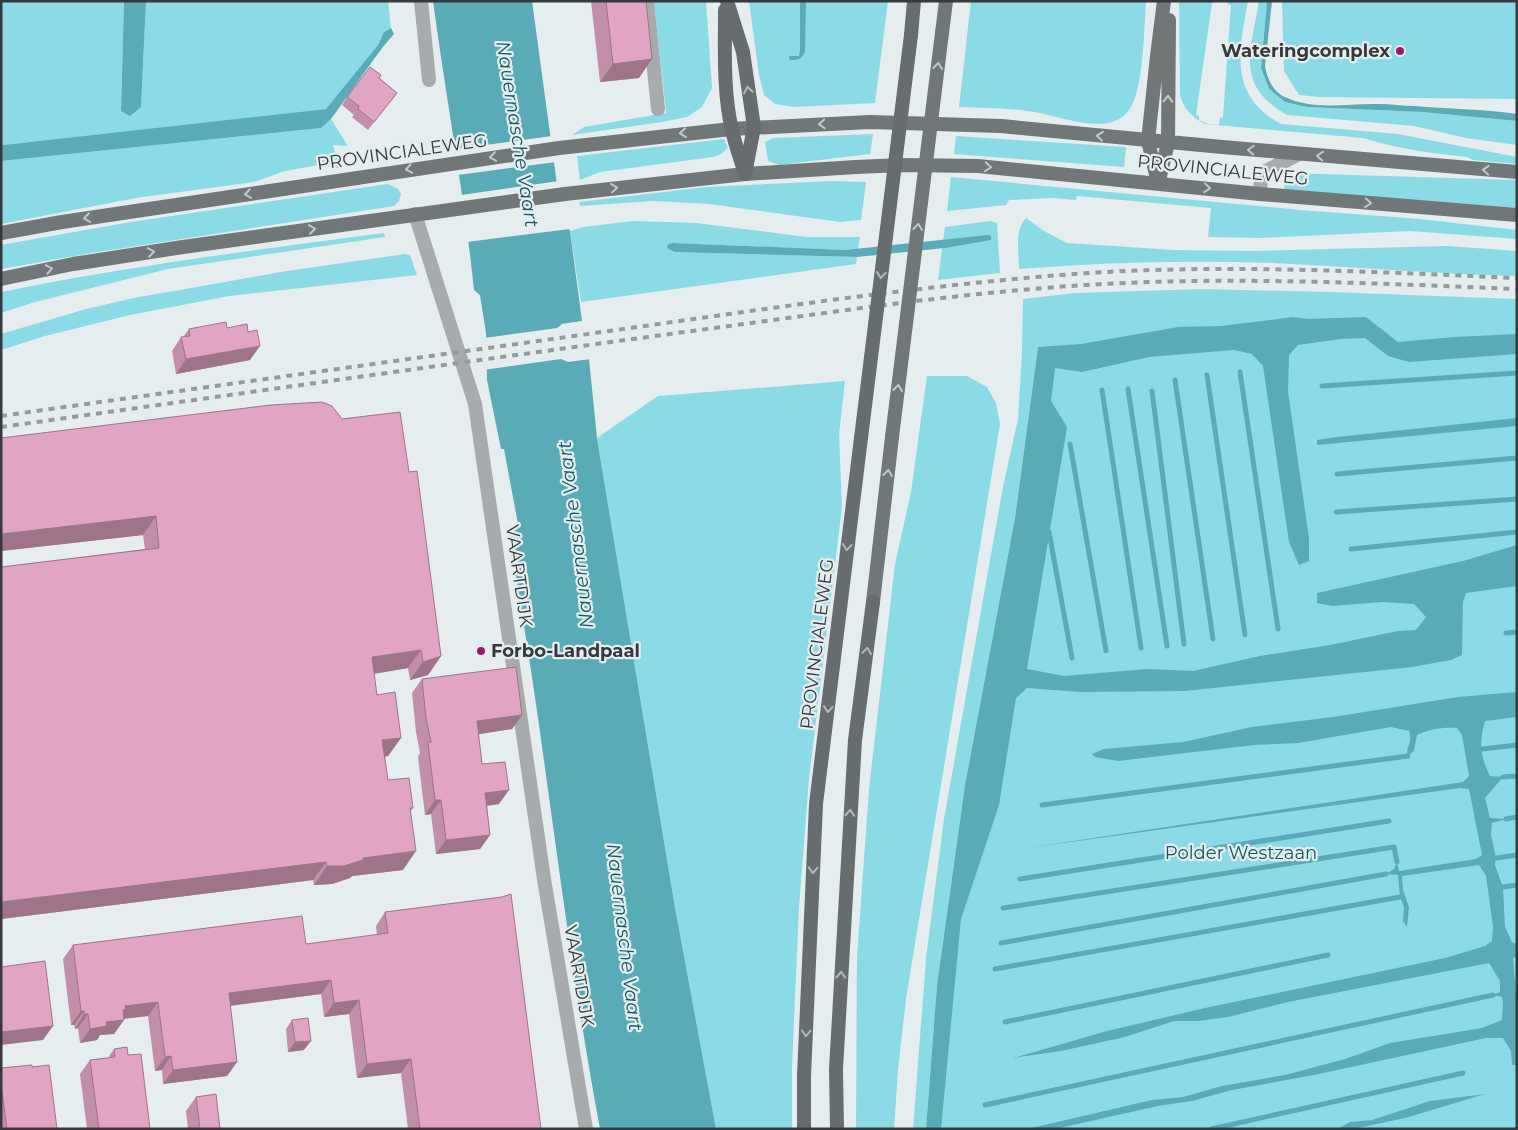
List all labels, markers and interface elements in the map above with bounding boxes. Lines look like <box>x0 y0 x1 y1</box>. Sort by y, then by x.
water label: Nauernasche Vaart <box>491 39 544 229</box>
place label: Wateringcomplex <box>1221 40 1390 62</box>
marker: Wateringcomplex <box>1394 45 1406 57</box>
one-way arrow <box>932 61 943 69</box>
one-way arrow <box>744 85 754 94</box>
one-way arrow <box>1163 95 1173 103</box>
one-way arrow <box>817 118 825 129</box>
one-way arrow <box>679 127 687 138</box>
street label: PROVINCIALEWEG <box>315 129 489 175</box>
one-way arrow <box>1096 131 1104 142</box>
one-way arrow <box>1247 144 1255 155</box>
street label: PROVINCIALEWEG <box>1136 150 1310 190</box>
one-way arrow <box>1316 150 1324 161</box>
one-way arrow <box>489 151 497 162</box>
one-way arrow <box>985 162 993 173</box>
one-way arrow <box>404 164 413 174</box>
one-way arrow <box>1482 164 1490 175</box>
one-way arrow <box>1203 182 1211 193</box>
one-way arrow <box>610 183 618 194</box>
one-way arrow <box>244 188 252 198</box>
one-way arrow <box>1365 197 1373 208</box>
one-way arrow <box>83 212 91 223</box>
one-way arrow <box>912 223 923 231</box>
one-way arrow <box>307 224 316 234</box>
one-way arrow <box>147 247 155 258</box>
one-way arrow <box>45 264 53 275</box>
one-way arrow <box>876 271 887 279</box>
one-way arrow <box>892 384 903 392</box>
water label: Nauernasche Vaart <box>553 440 598 630</box>
one-way arrow <box>882 468 893 476</box>
street label: VAARTDIJK <box>501 523 537 629</box>
one-way arrow <box>842 544 853 552</box>
street label: PROVINCIALEWEG <box>796 557 838 731</box>
place label: Forbo-Landpaal <box>491 640 640 662</box>
marker: Forbo-Landpaal <box>475 645 487 657</box>
one-way arrow <box>861 647 871 656</box>
one-way arrow <box>823 705 834 713</box>
one-way arrow <box>845 809 855 816</box>
water label: Nauernasche Vaart <box>602 842 647 1032</box>
park label: Polder Westzaan <box>1165 842 1317 864</box>
one-way arrow <box>808 867 819 875</box>
street label: VAARTDIJK <box>559 923 599 1029</box>
one-way arrow <box>836 971 847 979</box>
one-way arrow <box>800 1029 811 1037</box>

